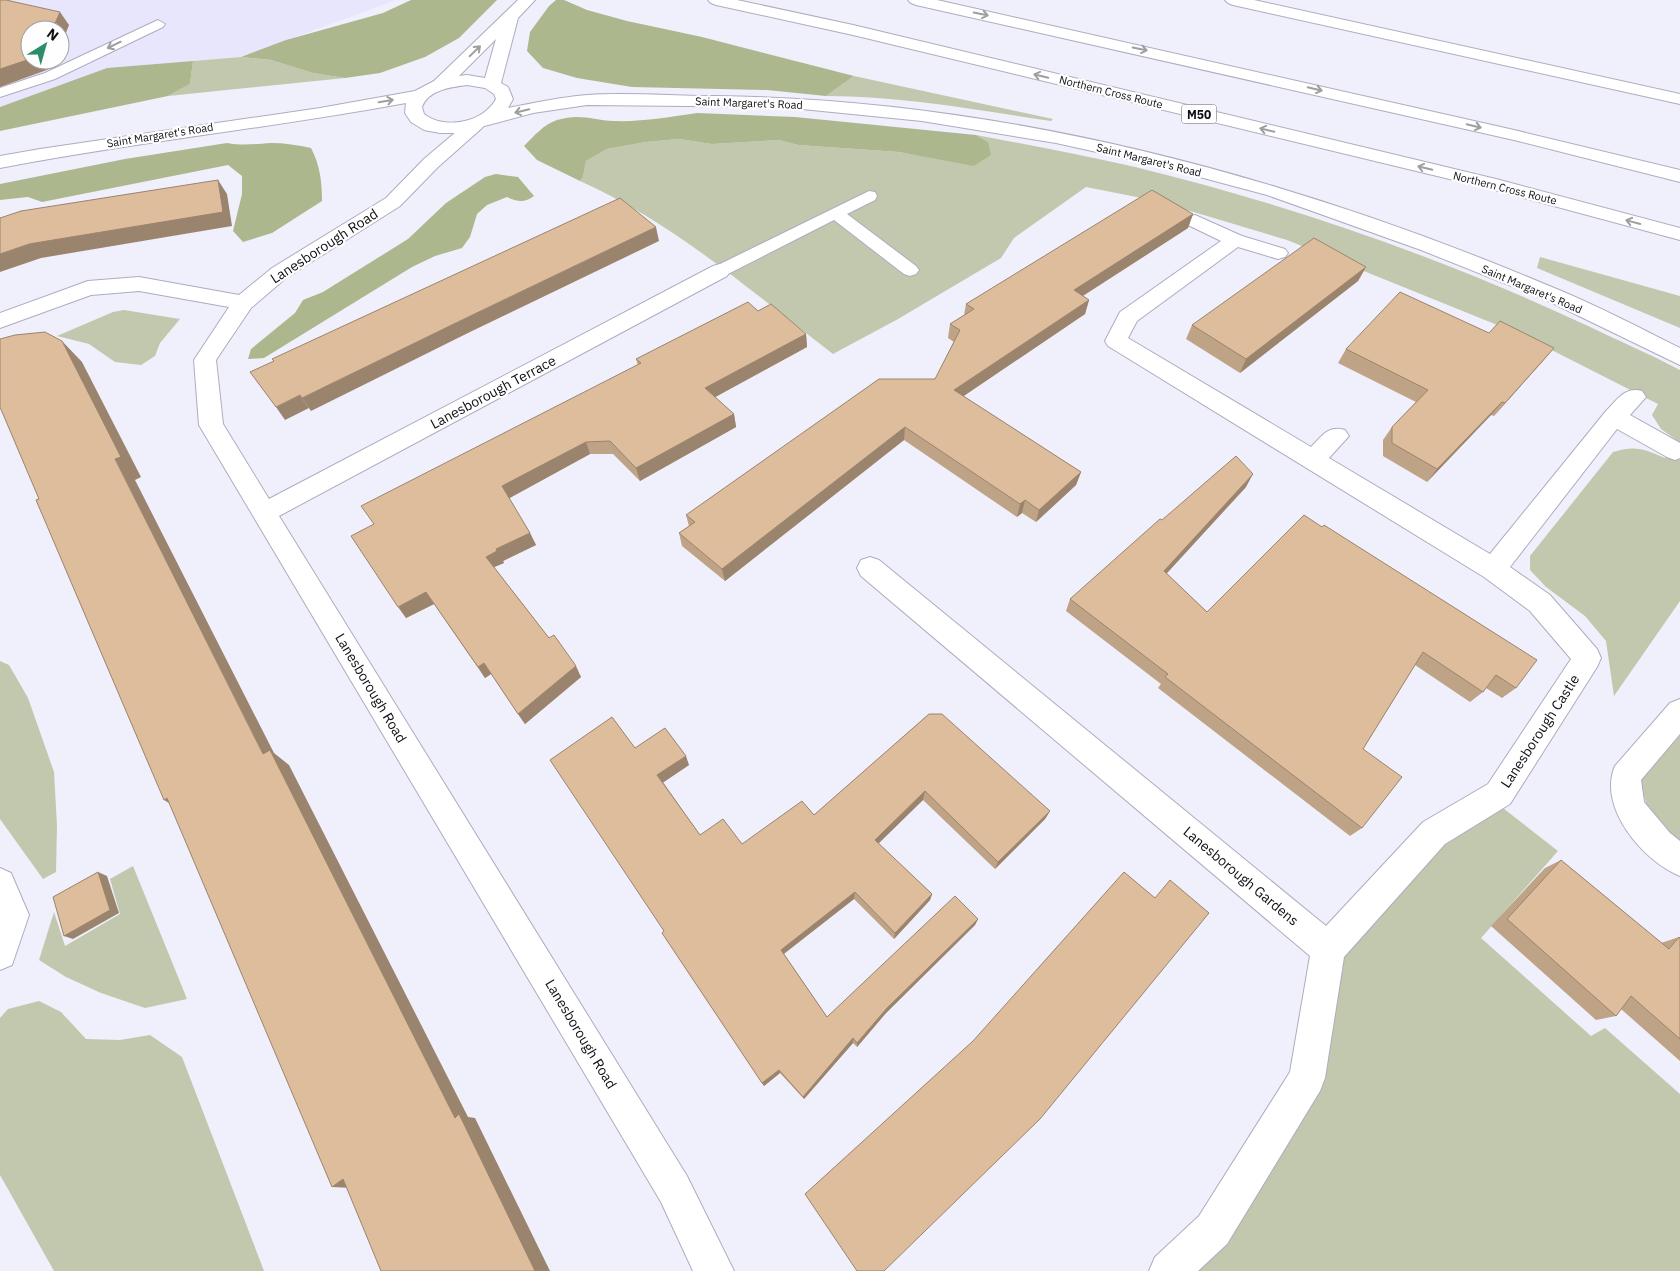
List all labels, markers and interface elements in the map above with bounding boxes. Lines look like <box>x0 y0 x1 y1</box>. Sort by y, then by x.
one-way arrow <box>973 10 989 19</box>
north arrow <box>20 20 70 70</box>
text: N <box>43 24 62 45</box>
one-way arrow <box>107 41 122 50</box>
one-way arrow <box>469 45 481 57</box>
one-way arrow <box>1131 45 1147 54</box>
one-way arrow <box>1033 70 1049 80</box>
street label: Northern Cross Route <box>1058 72 1164 112</box>
one-way arrow <box>1307 85 1323 94</box>
street label: Saint Margaret's Road <box>695 94 803 112</box>
one-way arrow <box>378 96 394 106</box>
road number: M50 <box>1182 105 1216 124</box>
one-way arrow <box>514 107 530 116</box>
street label: Saint Margaret's Road <box>106 120 214 150</box>
one-way arrow <box>1465 122 1481 131</box>
one-way arrow <box>1259 125 1275 134</box>
street label: Saint Margaret's Road <box>1095 140 1203 180</box>
one-way arrow <box>1417 163 1433 172</box>
street label: Northern Cross Route <box>1452 168 1558 208</box>
street label: Lanesborough Road <box>267 205 381 287</box>
one-way arrow <box>1625 216 1641 226</box>
street label: Saint Margaret's Road <box>1480 262 1584 316</box>
street label: Lanesborough Terrace <box>427 351 559 433</box>
street label: Lanesborough Road <box>331 630 411 746</box>
street label: Lanesborough Castle <box>1497 671 1584 791</box>
street label: Lanesborough Gardens <box>1180 822 1303 930</box>
street label: Lanesborough Road <box>541 976 621 1092</box>

